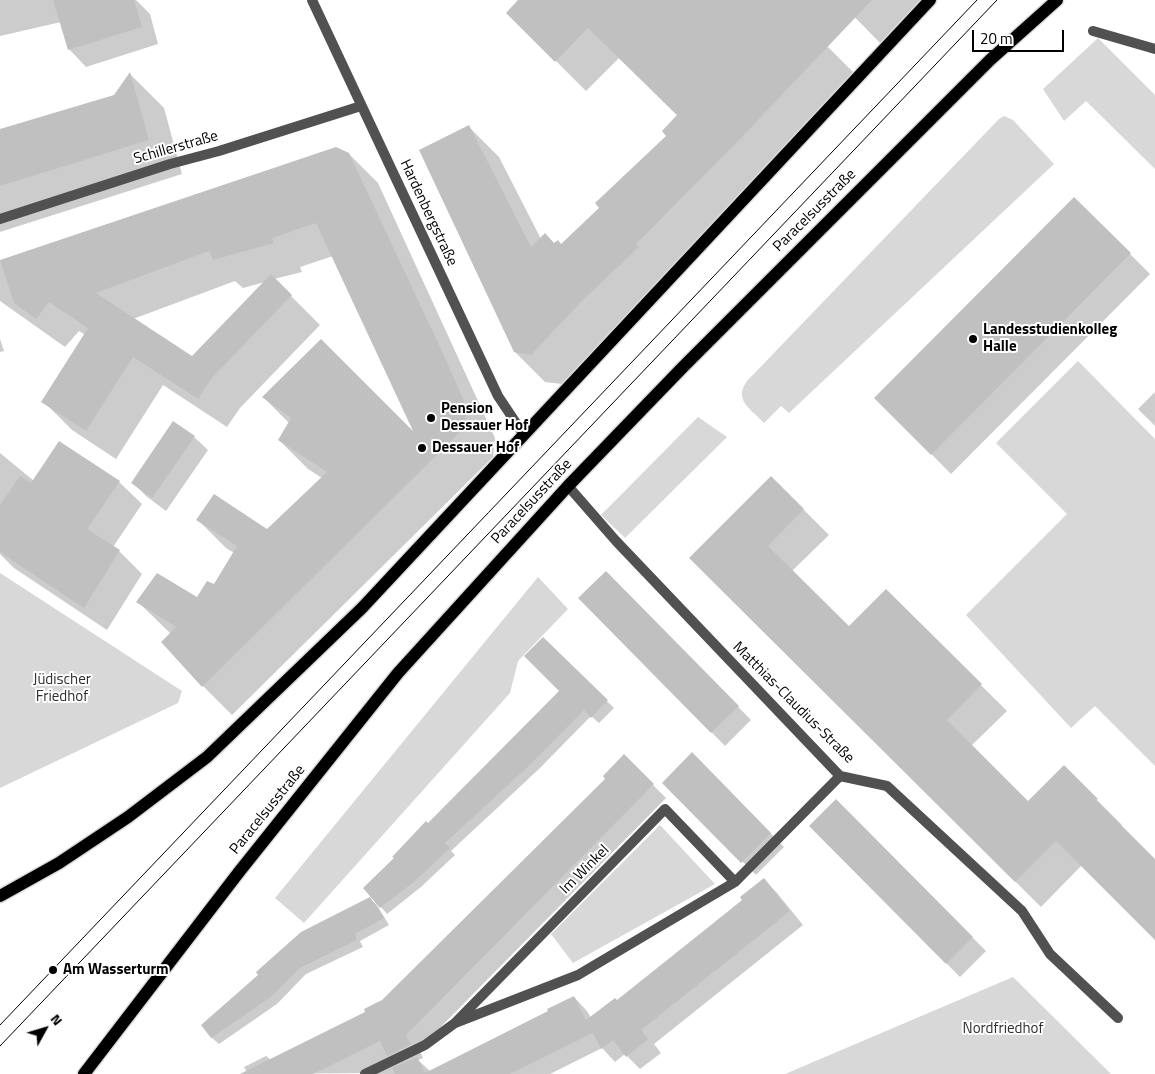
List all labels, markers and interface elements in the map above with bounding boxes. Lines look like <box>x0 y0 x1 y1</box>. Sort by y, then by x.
scale bar <box>975 20 1068 52</box>
text: 20 m <box>980 27 1013 50</box>
street label: Schillerstraße <box>132 127 220 169</box>
street label: Hardenbergstraße <box>395 157 461 269</box>
street label: Paracelsusstraße <box>770 166 860 256</box>
place label: Landesstudienkolleg Halle <box>983 321 1117 356</box>
marker: Landesstudienkolleg Halle <box>967 333 979 345</box>
place label: Pension Dessauer Hof <box>441 400 528 435</box>
marker: Pension Dessauer Hof <box>425 412 437 424</box>
place label: Dessauer Hof <box>432 439 519 457</box>
marker: Dessauer Hof <box>416 442 428 454</box>
street label: Paracelsusstraße <box>488 456 576 548</box>
street label: Matthias-Claudius-Straße <box>729 639 857 767</box>
park label: Jüdischer Friedhof <box>33 671 91 706</box>
street label: Paracelsusstraße <box>227 762 309 858</box>
street label: Im Winkel <box>557 842 613 898</box>
place label: Am Wasserturm <box>63 961 169 979</box>
marker: Am Wasserturm <box>47 964 59 976</box>
north arrow <box>20 1004 70 1054</box>
text: N <box>46 1009 68 1030</box>
park label: Nordfriedhof <box>963 1020 1043 1038</box>

